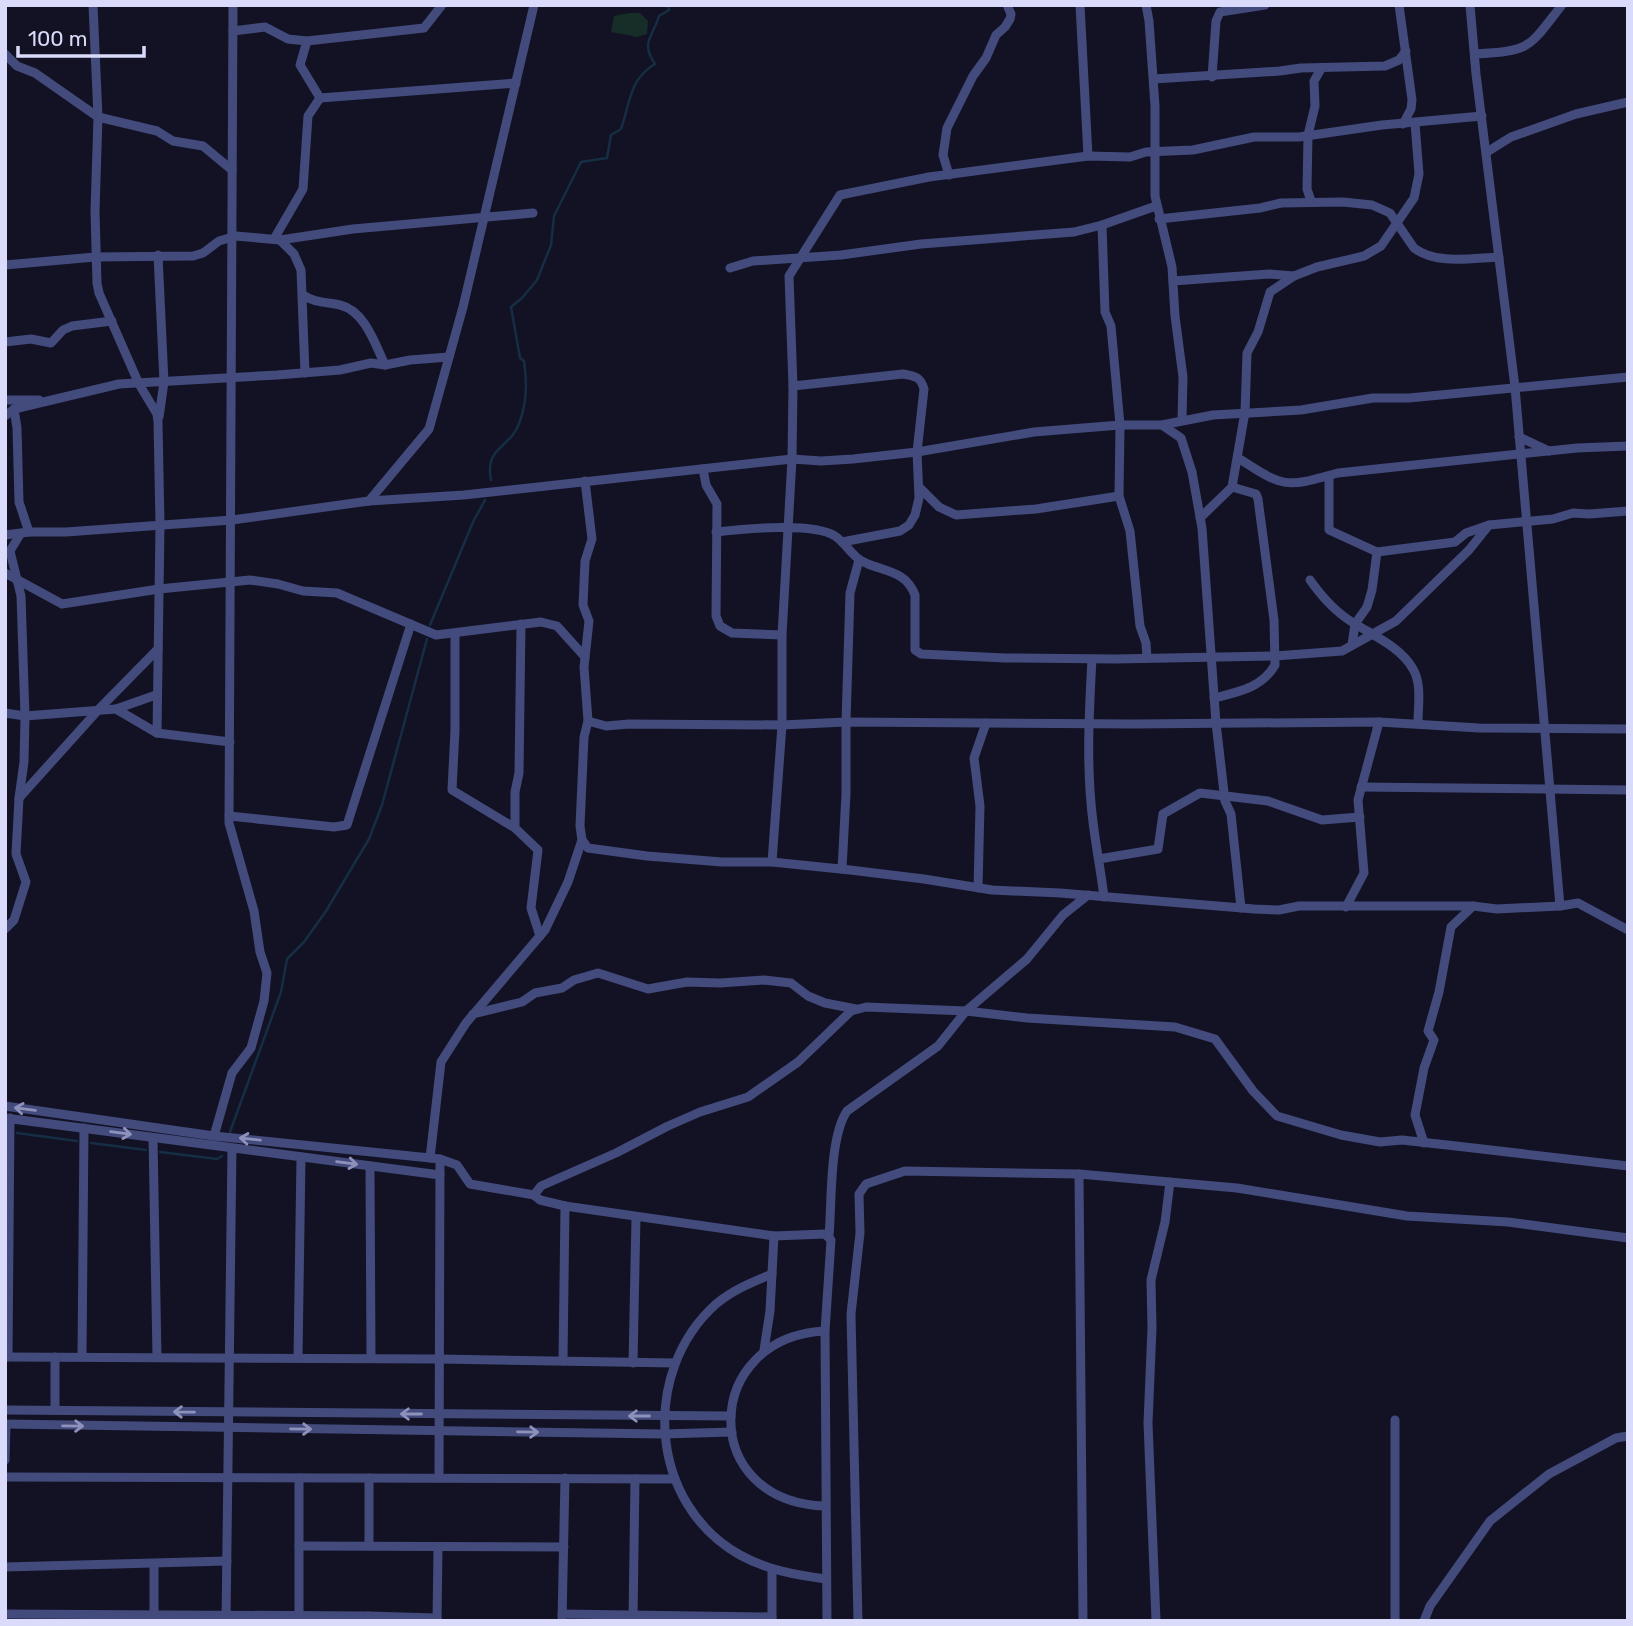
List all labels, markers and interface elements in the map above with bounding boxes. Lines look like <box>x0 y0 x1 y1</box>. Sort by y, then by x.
scale bar <box>18 14 144 58</box>
text: 100 m <box>28 26 87 51</box>
one-way arrow <box>14 1102 37 1115</box>
one-way arrow <box>110 1127 132 1140</box>
one-way arrow <box>239 1133 262 1146</box>
one-way arrow <box>335 1157 358 1170</box>
one-way arrow <box>172 1405 195 1419</box>
one-way arrow <box>400 1407 423 1421</box>
one-way arrow <box>627 1409 650 1423</box>
one-way arrow <box>62 1419 85 1432</box>
one-way arrow <box>289 1422 312 1436</box>
one-way arrow <box>517 1425 540 1439</box>

